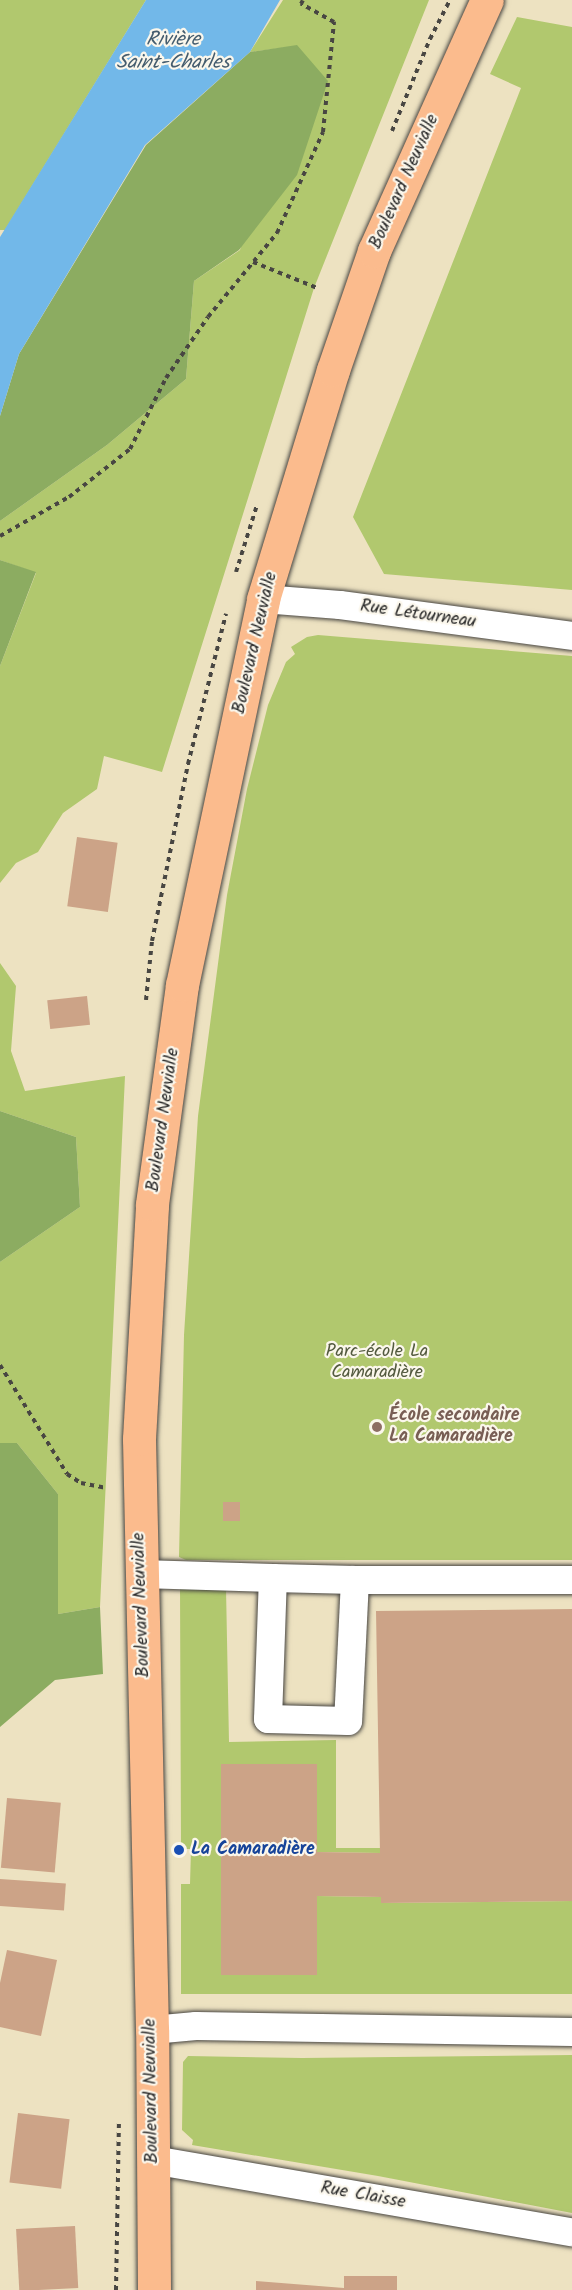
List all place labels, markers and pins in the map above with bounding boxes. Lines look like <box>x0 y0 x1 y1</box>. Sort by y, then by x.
place label: École secondaire La Camaradière <box>389 1406 519 1448</box>
marker: École secondaire La Camaradière <box>370 1420 384 1434</box>
place label: La Camaradière <box>191 1839 315 1861</box>
marker: La Camaradière <box>172 1843 186 1857</box>

